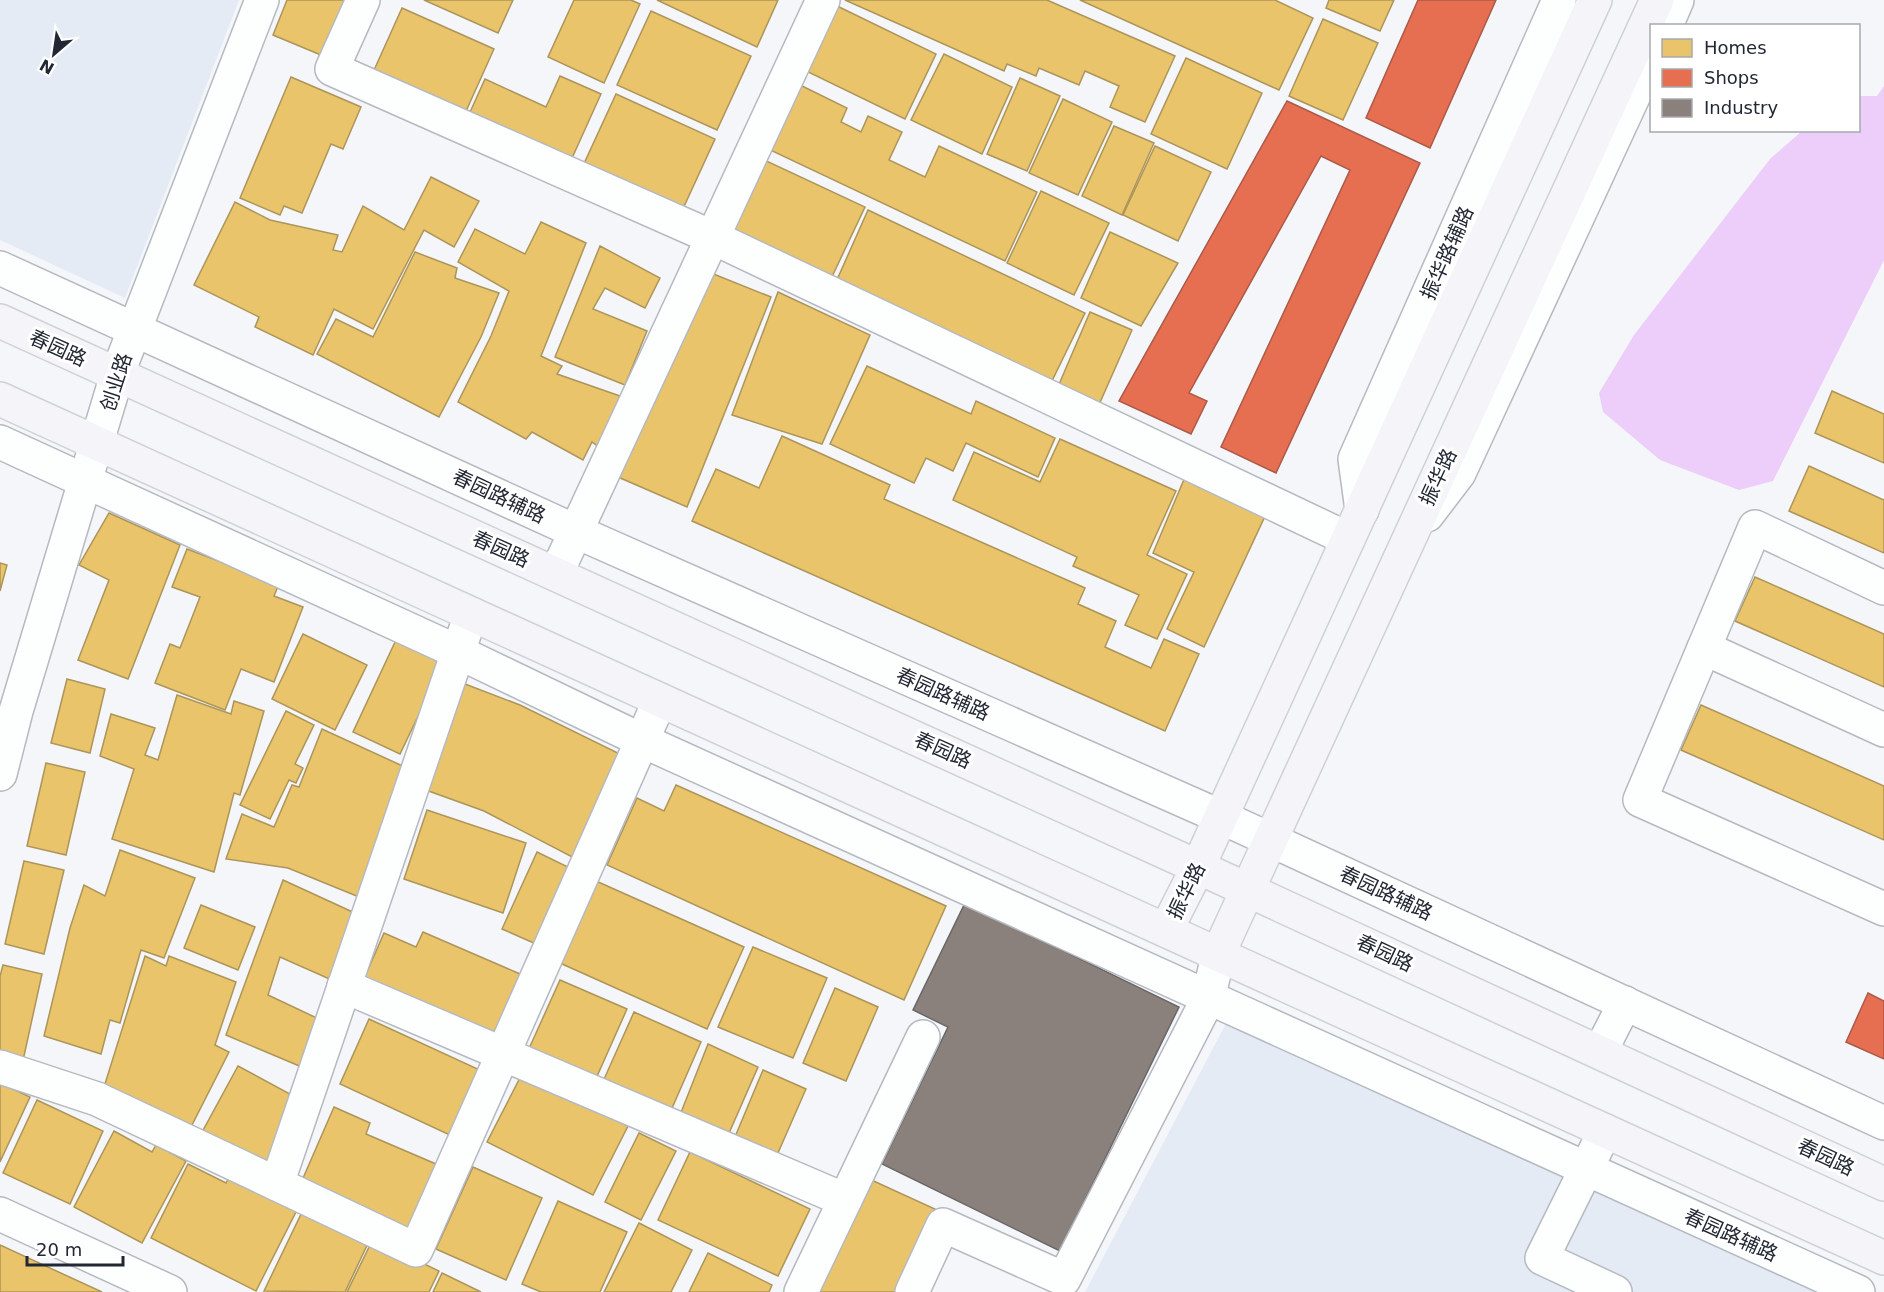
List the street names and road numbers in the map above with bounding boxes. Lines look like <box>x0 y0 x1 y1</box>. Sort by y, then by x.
street label: 振华路辅路 <box>1416 202 1478 304</box>
street label: 春园路 <box>26 325 90 371</box>
street label: 创业路 <box>95 350 137 414</box>
street label: 振华路 <box>1414 445 1462 509</box>
street label: 春园路辅路 <box>449 464 549 528</box>
street label: 春园路 <box>469 526 533 572</box>
street label: 春园路辅路 <box>892 663 994 725</box>
street label: 春园路 <box>911 727 975 773</box>
street label: 振华路 <box>1162 859 1210 923</box>
street label: 春园路辅路 <box>1336 861 1436 925</box>
street label: 春园路 <box>1353 929 1417 977</box>
street label: 春园路 <box>1794 1133 1858 1181</box>
street label: 春园路辅路 <box>1680 1204 1782 1266</box>

